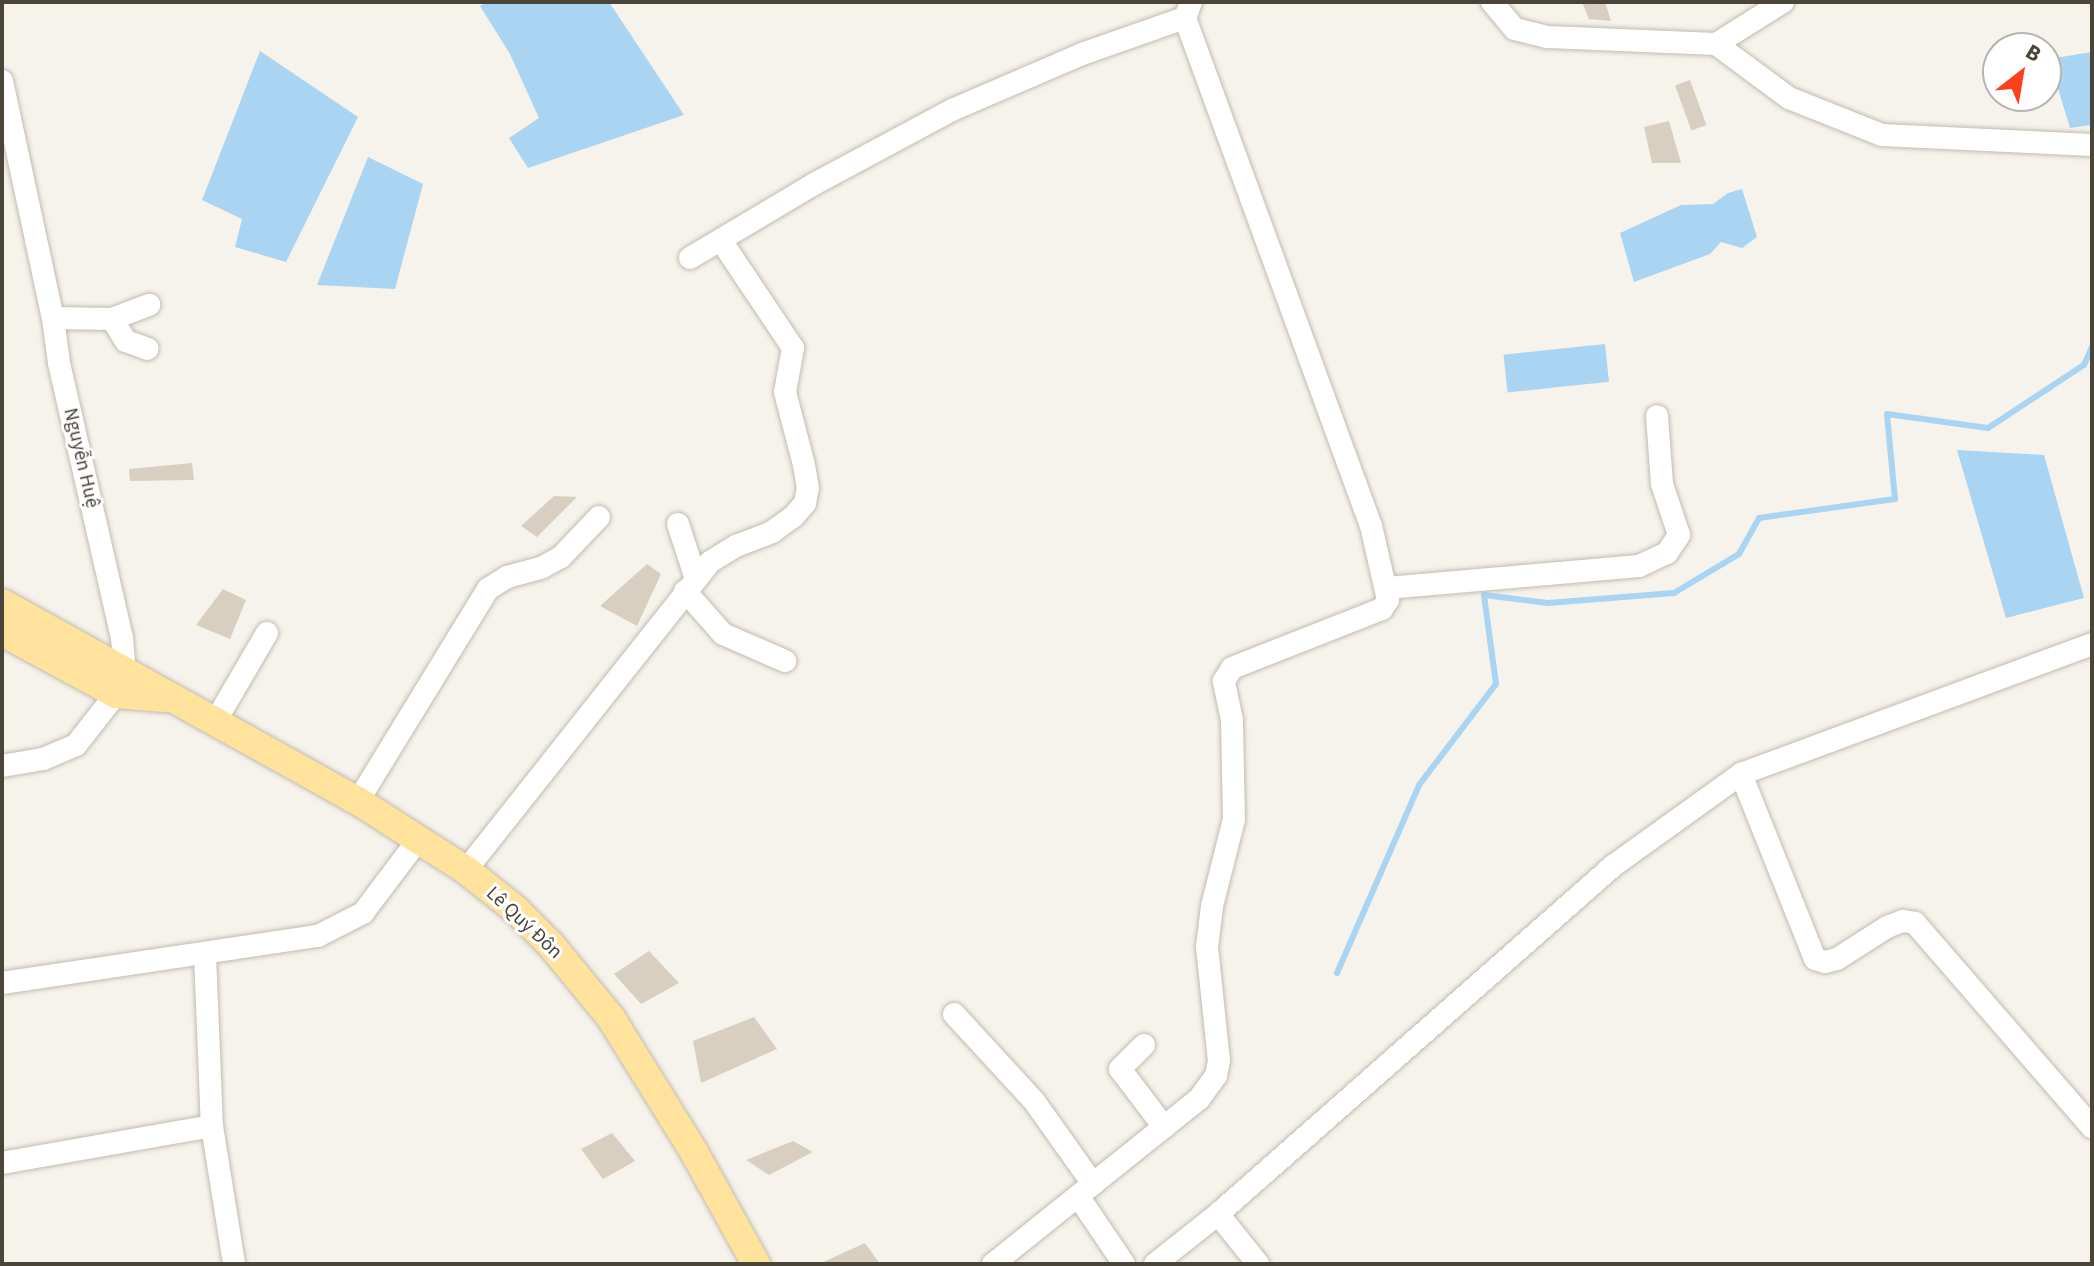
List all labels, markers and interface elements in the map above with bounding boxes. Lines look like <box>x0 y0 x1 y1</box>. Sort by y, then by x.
north arrow <box>1982 32 2062 112</box>
text: B <box>2019 36 2047 70</box>
street label: Nguyễn Huệ <box>58 406 104 510</box>
street label: Lê Quý Đôn <box>481 882 567 964</box>

